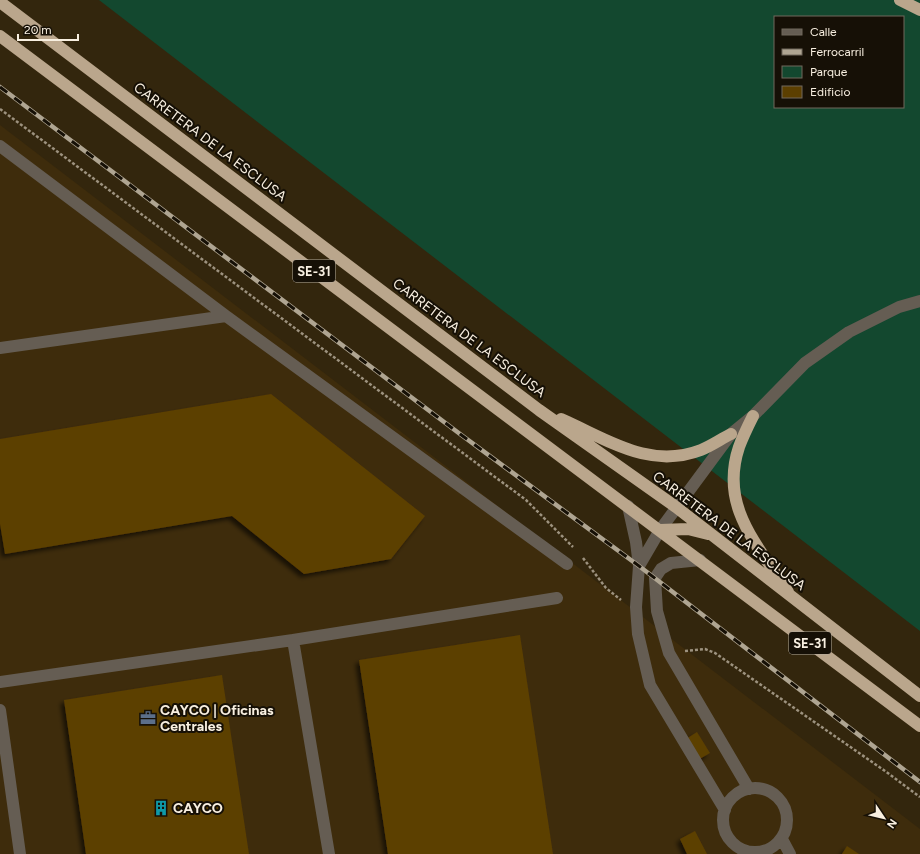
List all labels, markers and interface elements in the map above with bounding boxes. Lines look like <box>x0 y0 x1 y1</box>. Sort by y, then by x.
scale bar <box>18 16 78 42</box>
legend <box>774 16 904 108</box>
text: 20 m <box>24 23 52 37</box>
text: Calle <box>810 25 837 39</box>
text: Ferrocarril <box>810 45 864 59</box>
text: Parque <box>810 65 848 79</box>
street label: CARRETERA DE LA ESCLUSA <box>130 79 290 205</box>
text: Edificio <box>810 85 850 99</box>
road number: SE-31 <box>293 260 335 282</box>
street label: CARRETERA DE LA ESCLUSA <box>389 275 549 401</box>
street label: CARRETERA DE LA ESCLUSA <box>649 468 809 594</box>
road number: SE-31 <box>789 632 831 654</box>
place label: CAYCO | Oficinas Centrales <box>160 702 274 735</box>
office icon: CAYCO | Oficinas Centrales <box>139 709 157 727</box>
north arrow <box>864 798 904 838</box>
building icon: CAYCO <box>152 799 170 817</box>
place label: CAYCO <box>173 800 223 817</box>
text: N <box>884 816 900 831</box>

